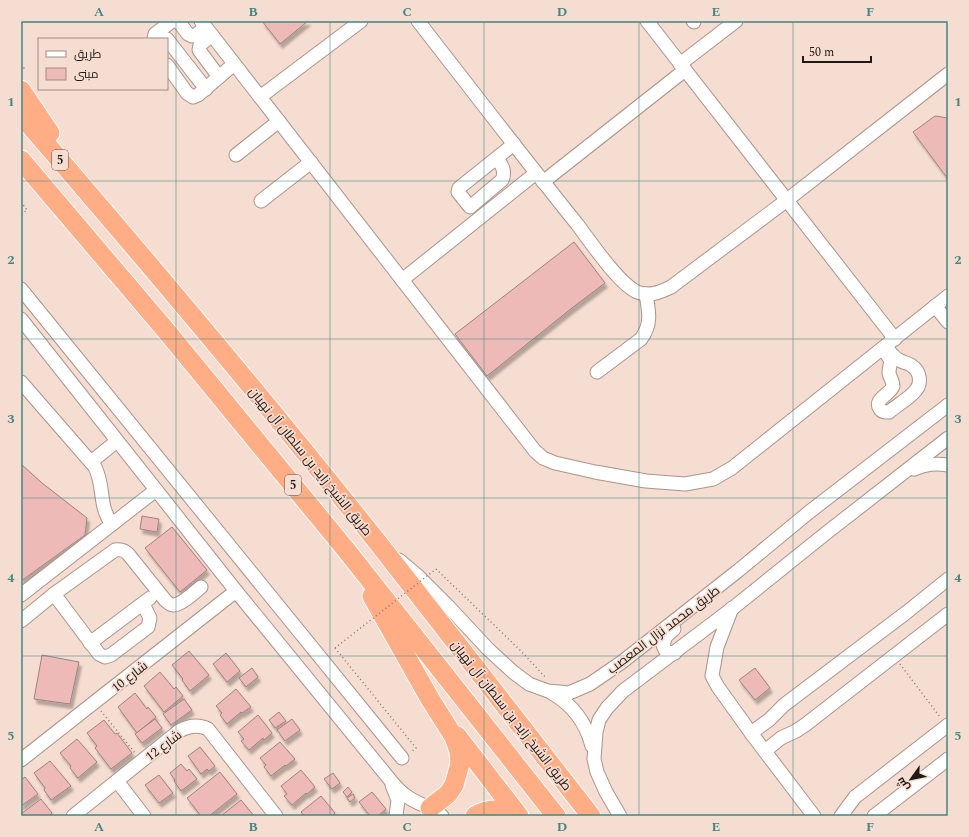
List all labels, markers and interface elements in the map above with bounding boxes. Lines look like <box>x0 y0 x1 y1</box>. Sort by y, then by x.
text: A <box>94 2 104 22</box>
text: B <box>248 2 258 22</box>
text: C <box>402 2 412 22</box>
text: D <box>557 2 567 22</box>
text: E <box>712 2 721 22</box>
text: F <box>866 2 874 22</box>
legend <box>38 38 168 90</box>
scale bar <box>803 38 871 64</box>
text: 50 m <box>809 43 834 62</box>
text: طريق <box>74 45 102 64</box>
text: مبنى <box>74 65 99 84</box>
text: 1 <box>7 92 15 112</box>
text: 1 <box>954 92 962 112</box>
road number: 5 <box>52 150 68 170</box>
text: 2 <box>7 250 15 270</box>
text: 2 <box>954 250 962 270</box>
street label: طريق الشيخ زايد بن سلطان آل نهيان <box>244 383 377 541</box>
text: 3 <box>7 409 15 429</box>
text: 3 <box>954 409 962 429</box>
road number: 5 <box>285 475 301 495</box>
text: 4 <box>7 568 15 588</box>
text: 4 <box>954 568 962 588</box>
street label: طريق محمد نزال المعصب <box>603 581 724 679</box>
street label: طريق الشيخ زايد بن سلطان آل نهيان <box>446 636 577 795</box>
street label: شارع 10 <box>107 656 152 697</box>
street label: شارع 12 <box>141 725 186 766</box>
text: 5 <box>7 726 15 746</box>
text: 5 <box>954 726 962 746</box>
north arrow <box>891 759 931 799</box>
text: ش <box>892 774 914 795</box>
text: A <box>94 817 104 837</box>
text: B <box>248 817 258 837</box>
text: C <box>402 817 412 837</box>
text: D <box>557 817 567 837</box>
text: E <box>712 817 721 837</box>
text: F <box>866 817 874 837</box>

